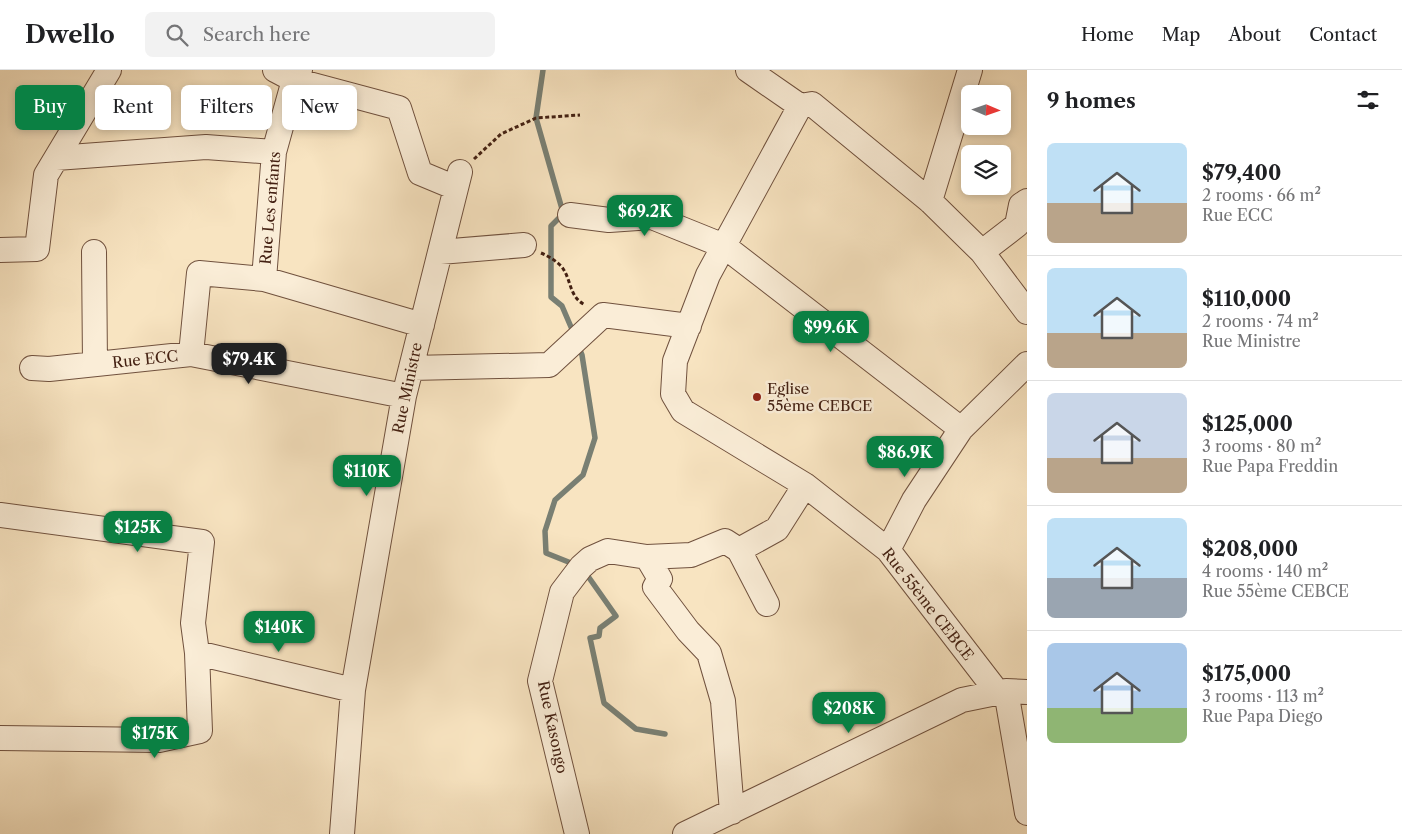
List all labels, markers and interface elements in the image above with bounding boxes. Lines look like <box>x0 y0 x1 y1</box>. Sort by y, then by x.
search box <box>145 12 495 57</box>
text: Dwello <box>25 20 115 49</box>
icon: search <box>163 21 191 49</box>
text: Search here <box>203 23 310 46</box>
text: Home <box>1081 24 1134 46</box>
text: Map <box>1162 24 1200 46</box>
text: About <box>1228 24 1281 46</box>
text: Contact <box>1309 24 1377 46</box>
chip: Buy <box>15 85 85 130</box>
chip: Rent <box>95 85 171 130</box>
chip: Filters <box>181 85 272 130</box>
chip: New <box>282 85 357 130</box>
north arrow <box>961 85 1011 135</box>
map controls <box>961 85 1011 195</box>
icon: filters <box>1354 86 1382 114</box>
text: 9 homes <box>1047 88 1136 113</box>
button: layers <box>961 145 1011 195</box>
street label: Rue Les enfants <box>256 151 284 265</box>
text: $79,400 <box>1202 160 1281 185</box>
icon: home <box>1087 163 1147 223</box>
text: 2 rooms · 66 m² <box>1202 185 1321 205</box>
pin: $69.2K <box>604 194 686 237</box>
text: $69.2K <box>618 201 672 221</box>
text: Rue ECC <box>1202 205 1272 225</box>
text: $110,000 <box>1202 286 1291 311</box>
icon: home <box>1087 288 1147 348</box>
pin: $99.6K <box>790 310 872 353</box>
text: 2 rooms · 74 m² <box>1202 311 1319 331</box>
text: $99.6K <box>804 317 858 337</box>
text: Rue Ministre <box>1202 331 1301 351</box>
street label: Rue Ministre <box>388 341 426 435</box>
pin: $79.4K <box>208 342 290 385</box>
street label: Rue ECC <box>111 346 179 372</box>
text: $79.4K <box>223 349 275 369</box>
place label: Eglise 55ème CEBCE <box>767 379 872 415</box>
marker: Eglise 55ème CEBCE <box>751 391 763 403</box>
text: $125,000 <box>1202 411 1293 436</box>
icon: home <box>1087 413 1147 473</box>
pin: $86.9K <box>864 436 946 478</box>
text: 3 rooms · 80 m² <box>1202 436 1321 456</box>
text: $86.9K <box>878 442 932 462</box>
pin: $110K <box>332 454 402 497</box>
text: Rue Papa Freddin <box>1202 456 1338 476</box>
text: $110K <box>344 461 390 481</box>
pin: $125K <box>103 510 173 553</box>
text: $125K <box>114 517 162 537</box>
text: $208,000 <box>1202 536 1298 561</box>
icon: home <box>1087 538 1147 598</box>
street label: Rue 55ème CEBCE <box>878 544 978 664</box>
text: 4 rooms · 140 m² <box>1202 561 1328 581</box>
text: Rue 55ème CEBCE <box>1202 581 1349 601</box>
pin: $140K <box>244 610 314 653</box>
text: $140K <box>255 617 303 637</box>
text: $175,000 <box>1202 661 1291 686</box>
icon: home <box>1087 663 1147 723</box>
street label: Rue Kasongo <box>534 679 572 775</box>
text: 3 rooms · 113 m² <box>1202 686 1324 706</box>
pin: $208K <box>814 692 884 734</box>
text: $208K <box>823 698 875 718</box>
text: Rue Papa Diego <box>1202 706 1323 726</box>
pin: $175K <box>120 716 190 759</box>
text: $175K <box>132 723 178 743</box>

